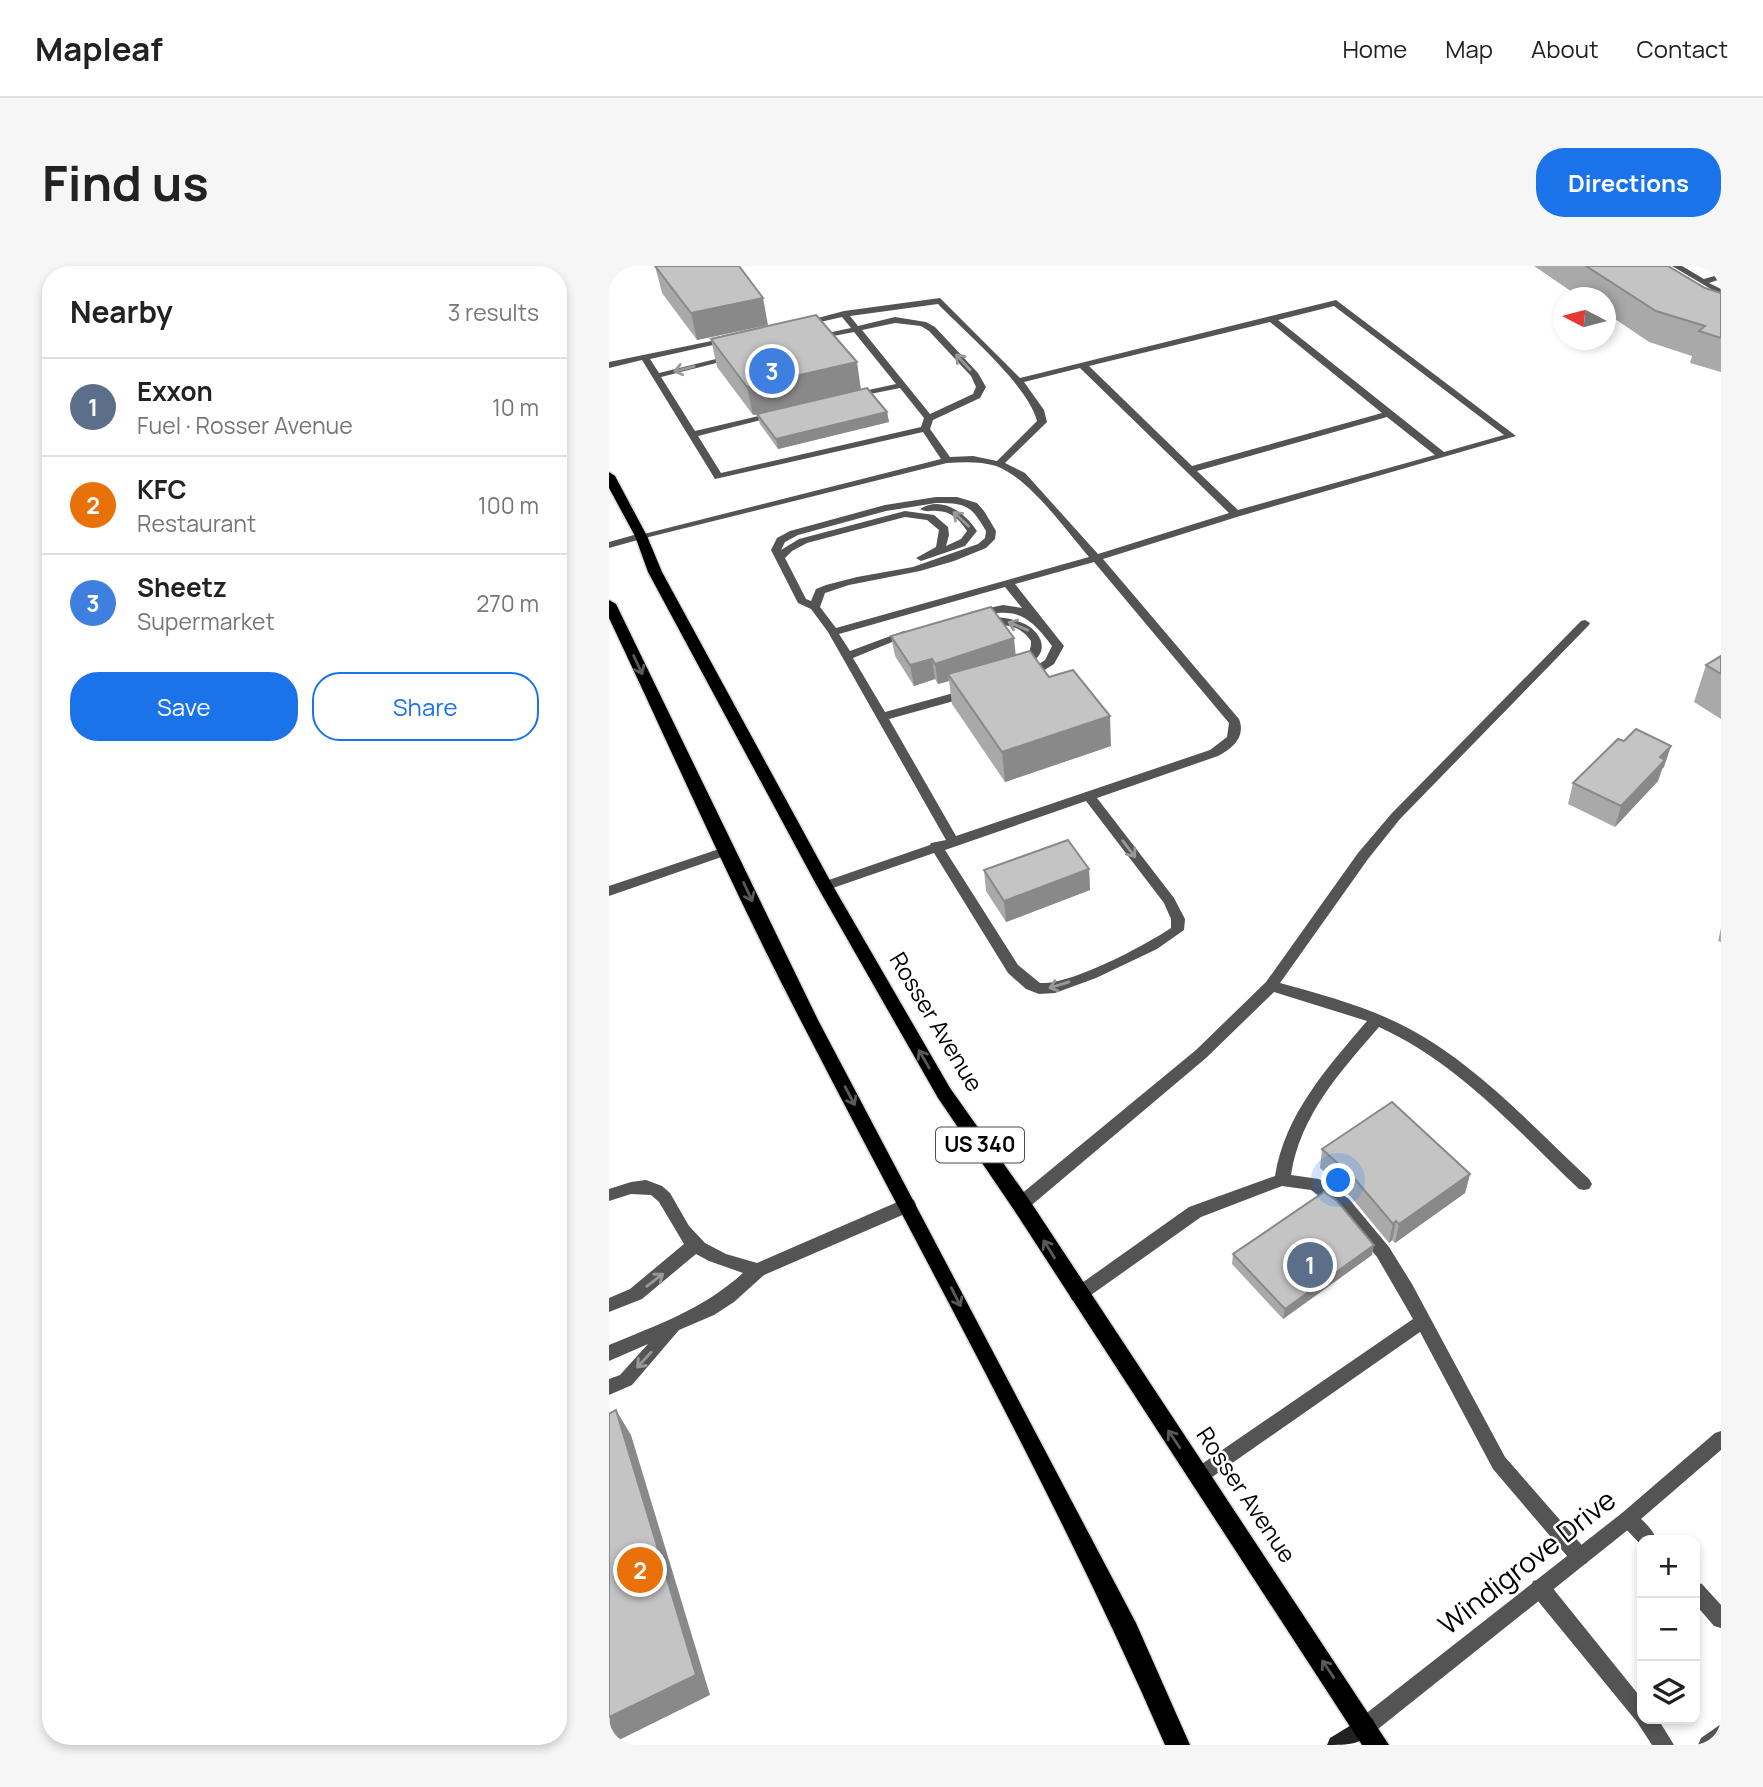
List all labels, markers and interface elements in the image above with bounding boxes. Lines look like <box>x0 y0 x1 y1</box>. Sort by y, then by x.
text: Mapleaf <box>35 26 163 71</box>
text: Home <box>1342 32 1407 65</box>
text: Map <box>1445 32 1493 65</box>
text: About <box>1531 32 1599 65</box>
text: Contact <box>1637 32 1728 65</box>
button: Directions <box>1536 148 1721 217</box>
text: Find us <box>42 149 209 216</box>
north arrow <box>1553 287 1616 350</box>
text: Nearby <box>70 291 173 332</box>
text: 3 results <box>448 296 539 328</box>
pin: 3 <box>749 345 795 397</box>
one-way arrow <box>955 353 971 371</box>
one-way arrow <box>673 363 696 376</box>
text: Exxon <box>137 373 213 409</box>
text: 1 <box>88 391 98 423</box>
text: 10 m <box>492 391 539 423</box>
text: Fuel · Rosser Avenue <box>137 409 353 441</box>
text: KFC <box>137 471 187 507</box>
text: 2 <box>86 489 100 521</box>
text: 100 m <box>478 489 539 521</box>
text: Restaurant <box>137 507 256 539</box>
one-way arrow <box>953 510 970 527</box>
text: Sheetz <box>137 569 227 605</box>
text: 3 <box>86 587 100 619</box>
text: 270 m <box>476 587 539 619</box>
text: Supermarket <box>137 605 275 637</box>
one-way arrow <box>1008 618 1029 631</box>
one-way arrow <box>632 654 645 675</box>
button: Save <box>70 672 298 741</box>
button: Share <box>312 672 539 741</box>
one-way arrow <box>1122 839 1137 858</box>
one-way arrow <box>742 881 755 902</box>
street label: Rosser Avenue <box>883 946 991 1097</box>
one-way arrow <box>1048 980 1070 993</box>
one-way arrow <box>917 1050 931 1070</box>
one-way arrow <box>843 1085 857 1105</box>
road number: US 340 <box>936 1128 1024 1162</box>
your location <box>1321 1163 1355 1197</box>
pin: 1 <box>1287 1239 1333 1291</box>
one-way arrow <box>1042 1240 1056 1260</box>
one-way arrow <box>645 1273 664 1287</box>
one-way arrow <box>949 1286 963 1307</box>
one-way arrow <box>636 1351 652 1369</box>
street label: Rosser Avenue <box>1190 1420 1304 1569</box>
one-way arrow <box>1167 1430 1182 1449</box>
street label: Windigrove Drive <box>1430 1480 1623 1642</box>
map controls <box>1637 1535 1700 1724</box>
button: + <box>1637 1535 1700 1598</box>
pin: 2 <box>617 1544 663 1596</box>
button: − <box>1637 1598 1700 1661</box>
one-way arrow <box>1321 1660 1335 1679</box>
button: layers <box>1637 1661 1700 1724</box>

